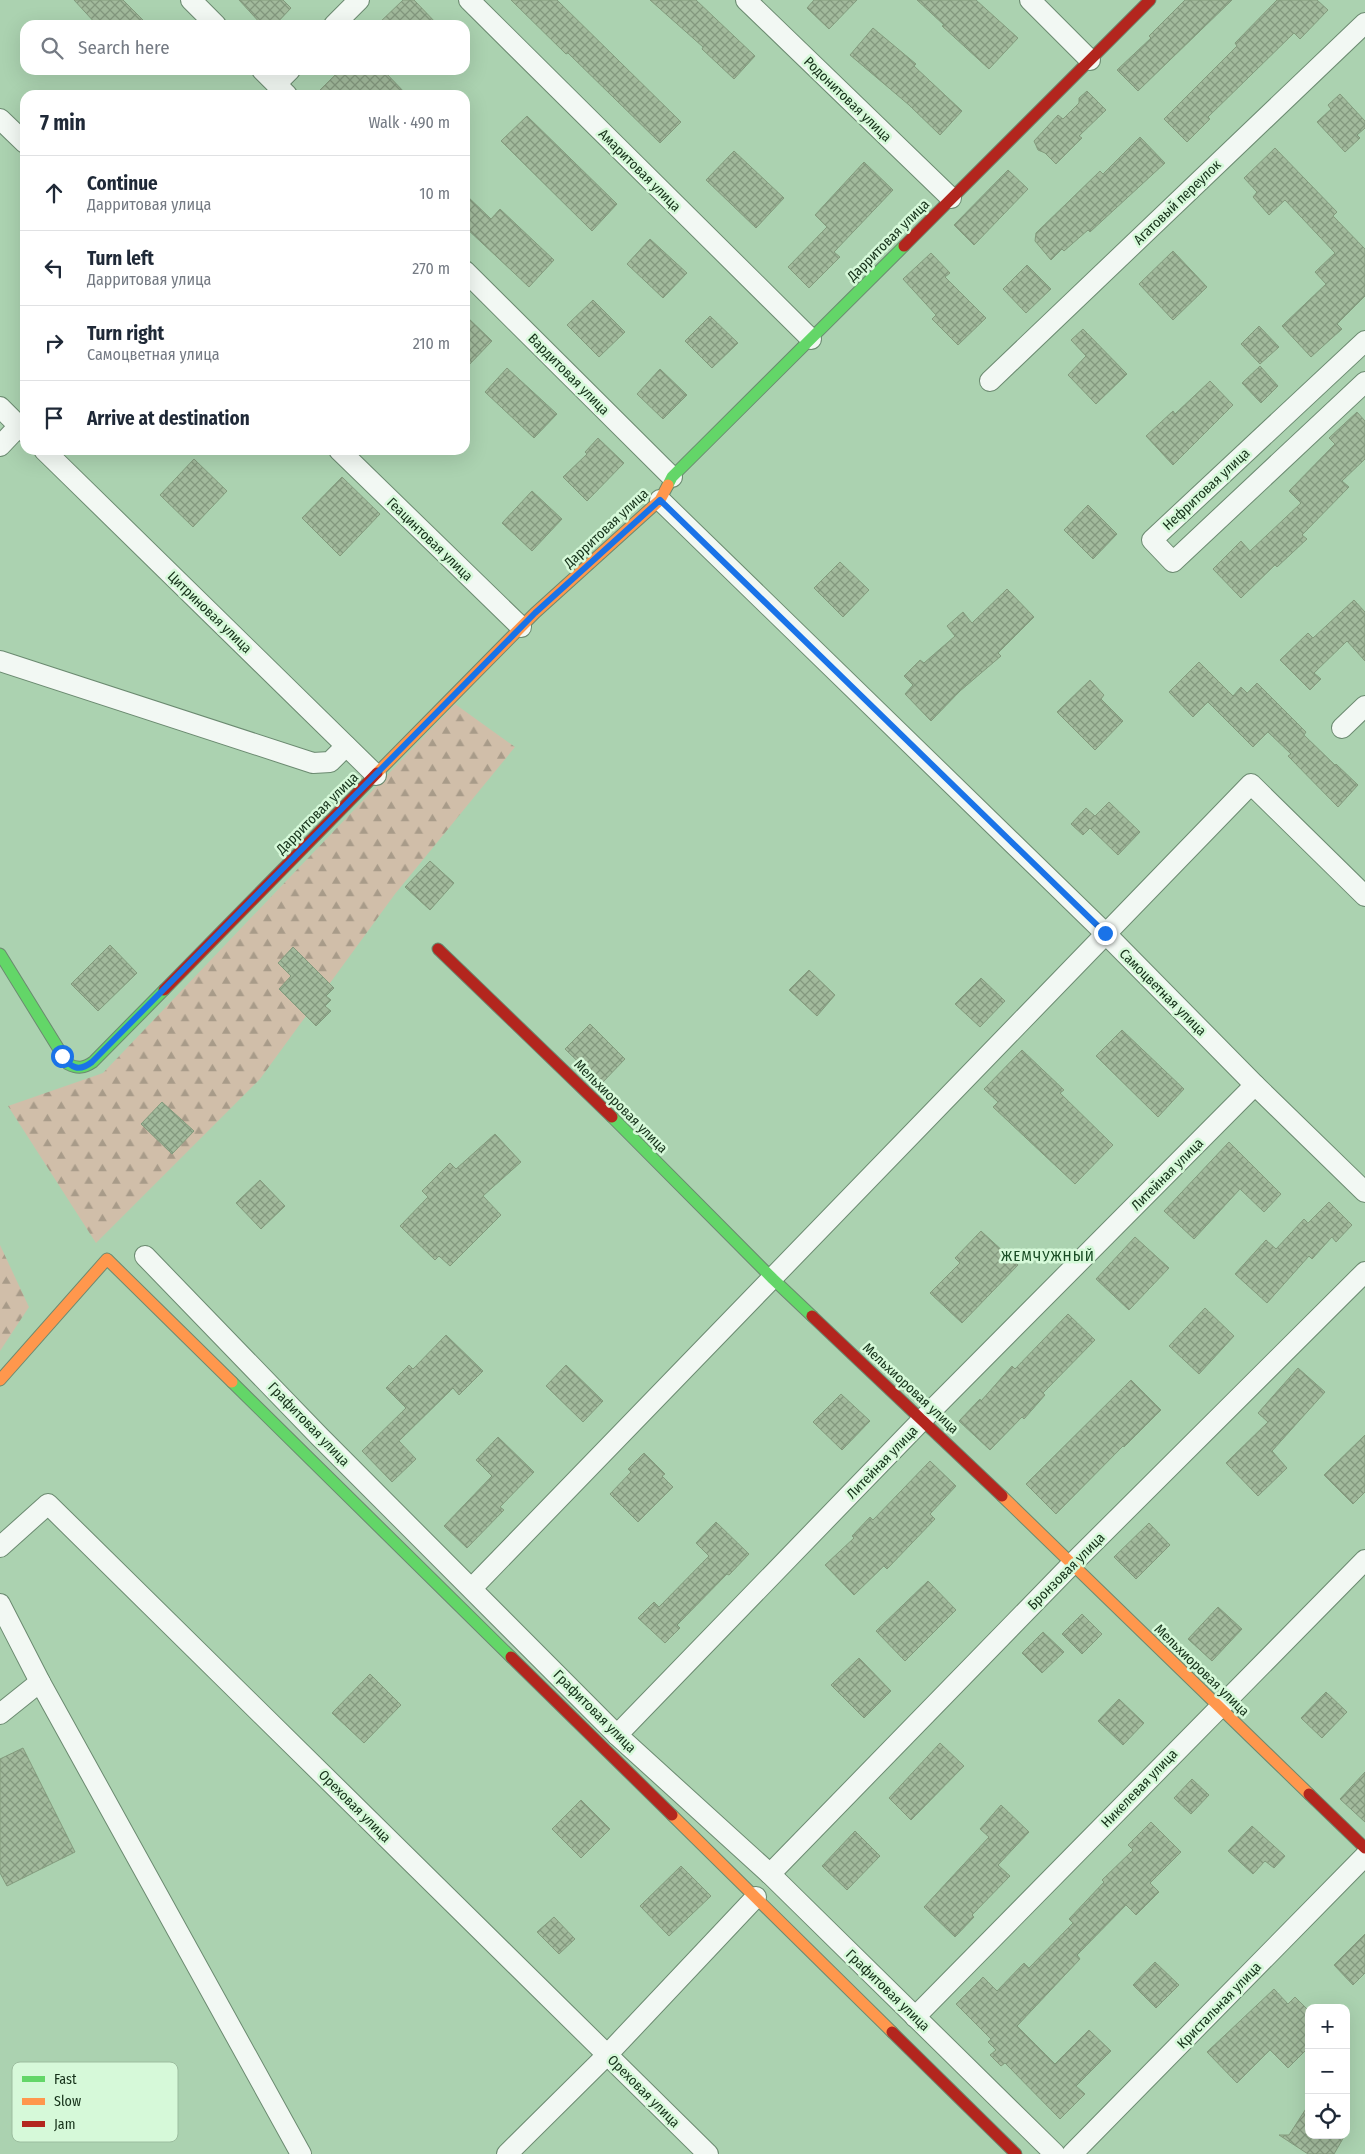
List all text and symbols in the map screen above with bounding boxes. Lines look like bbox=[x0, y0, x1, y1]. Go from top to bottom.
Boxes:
search box bbox=[20, 20, 470, 75]
icon: search bbox=[38, 34, 66, 62]
text: Search here bbox=[78, 36, 170, 59]
street label: Родонитовая улица bbox=[800, 53, 895, 146]
text: 7 min bbox=[40, 110, 86, 136]
text: Walk · 490 m bbox=[369, 113, 450, 132]
street label: Амаритовая улица bbox=[595, 126, 684, 215]
street label: Агатовый переулок bbox=[1130, 156, 1225, 248]
text: Continue bbox=[87, 172, 158, 195]
icon: ahead bbox=[40, 179, 68, 207]
text: 10 m bbox=[419, 184, 450, 203]
text: Дарритовая улица bbox=[87, 195, 211, 214]
street label: Дарритовая улица bbox=[843, 196, 933, 286]
text: Turn left bbox=[87, 247, 154, 270]
icon: left bbox=[40, 254, 68, 282]
text: 270 m bbox=[412, 259, 450, 278]
text: Дарритовая улица bbox=[87, 270, 211, 289]
text: Turn right bbox=[87, 322, 164, 345]
icon: right bbox=[40, 329, 68, 357]
street label: Вардитовая улица bbox=[524, 330, 613, 419]
text: 210 m bbox=[413, 334, 450, 353]
text: Самоцветная улица bbox=[87, 345, 220, 364]
icon: arrive bbox=[40, 404, 68, 432]
text: Arrive at destination bbox=[87, 407, 250, 430]
street label: Нефритовая улица bbox=[1159, 445, 1253, 534]
street label: Дарритовая улица bbox=[560, 485, 652, 572]
street label: Геацинтовая улица bbox=[383, 494, 476, 585]
street label: Цитриновая улица bbox=[164, 568, 255, 657]
street label: Дарритовая улица bbox=[272, 769, 362, 859]
route end bbox=[1094, 922, 1117, 945]
street label: Самоцветная улица bbox=[1116, 945, 1210, 1039]
route start bbox=[51, 1045, 74, 1068]
street label: Мельхиоровая улица bbox=[570, 1056, 671, 1157]
street label: Литейная улица bbox=[1128, 1135, 1207, 1214]
district label: ЖЕМЧУЖНЫЙ bbox=[1001, 1247, 1095, 1265]
street label: Мельхиоровая улица bbox=[859, 1339, 962, 1437]
street label: Графитовая улица bbox=[264, 1379, 353, 1470]
street label: Литейная улица bbox=[843, 1422, 922, 1502]
street label: Бронзовая улица bbox=[1024, 1529, 1109, 1614]
street label: Мельхиоровая улица bbox=[1151, 1621, 1253, 1720]
street label: Графитовая улица bbox=[550, 1666, 640, 1756]
street label: Никелевая улица bbox=[1098, 1746, 1181, 1831]
street label: Ореховая улица bbox=[315, 1767, 395, 1846]
street label: Графитовая улица bbox=[842, 1946, 933, 2035]
street label: Кристальная улица bbox=[1174, 1958, 1265, 2052]
map controls bbox=[1305, 2004, 1350, 2139]
button: + bbox=[1305, 2004, 1350, 2049]
button: − bbox=[1305, 2049, 1350, 2094]
street label: Ореховая улица bbox=[604, 2052, 684, 2131]
legend bbox=[12, 2062, 178, 2142]
text: Fast bbox=[54, 2071, 77, 2088]
text: Slow bbox=[54, 2093, 81, 2110]
button: locate bbox=[1305, 2094, 1350, 2139]
text: Jam bbox=[54, 2116, 75, 2133]

